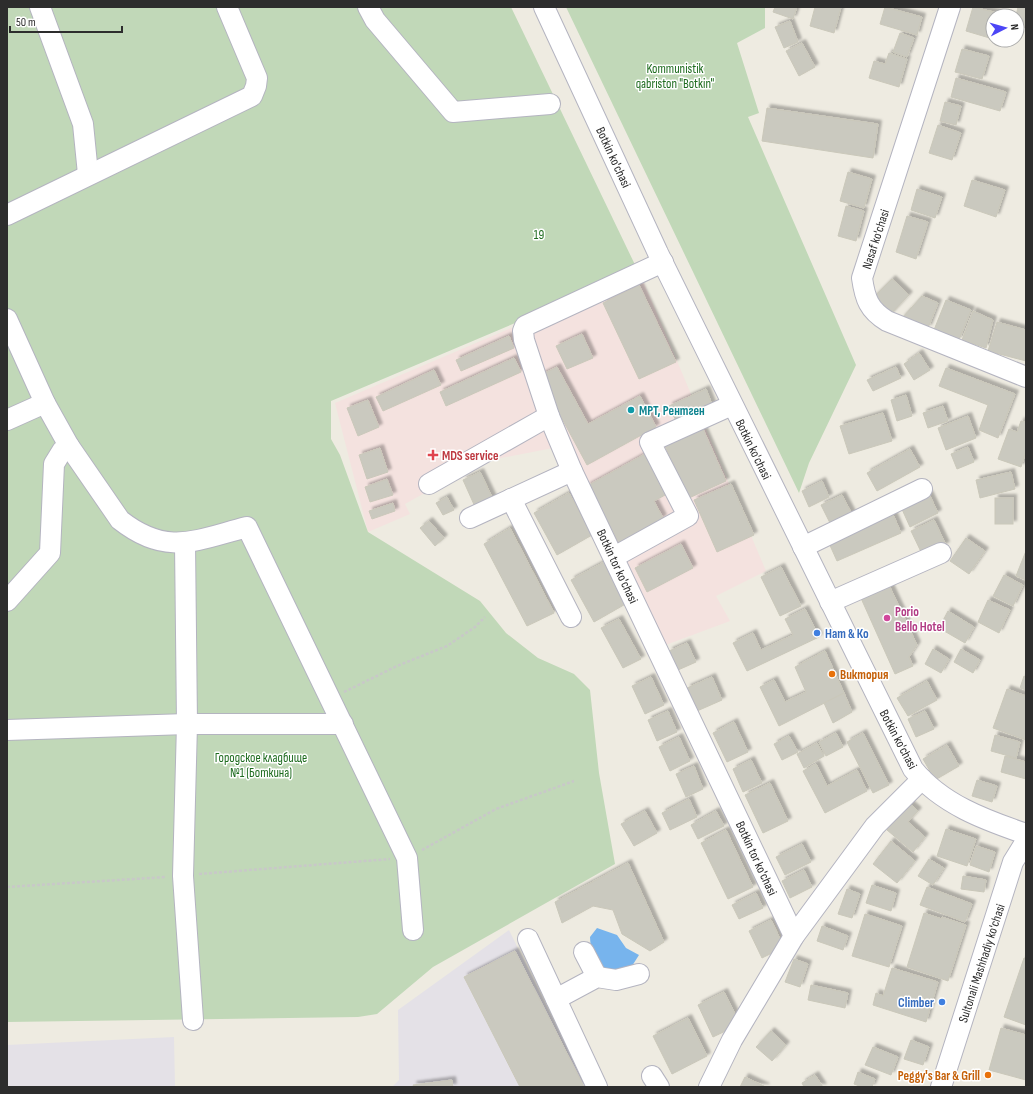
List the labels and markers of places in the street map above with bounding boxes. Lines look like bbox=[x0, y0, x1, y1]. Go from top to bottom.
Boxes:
place label: МРТ, Рентген bbox=[639, 403, 705, 419]
marker: МРТ, Рентген bbox=[626, 405, 636, 415]
place label: MDS service bbox=[442, 448, 499, 464]
marker: MDS service bbox=[427, 449, 439, 461]
place label: Porio Bello Hotel bbox=[895, 604, 945, 635]
marker: Porio Bello Hotel bbox=[882, 613, 892, 623]
place label: Нат & Ко bbox=[825, 626, 869, 642]
marker: Нат & Ко bbox=[812, 628, 822, 638]
place label: Виктория bbox=[840, 667, 888, 683]
marker: Виктория bbox=[827, 669, 837, 679]
place label: Climber bbox=[898, 995, 934, 1011]
marker: Climber bbox=[937, 997, 947, 1007]
place label: Peggy's Bar & Grill bbox=[898, 1068, 980, 1084]
marker: Peggy's Bar & Grill bbox=[983, 1070, 993, 1080]

